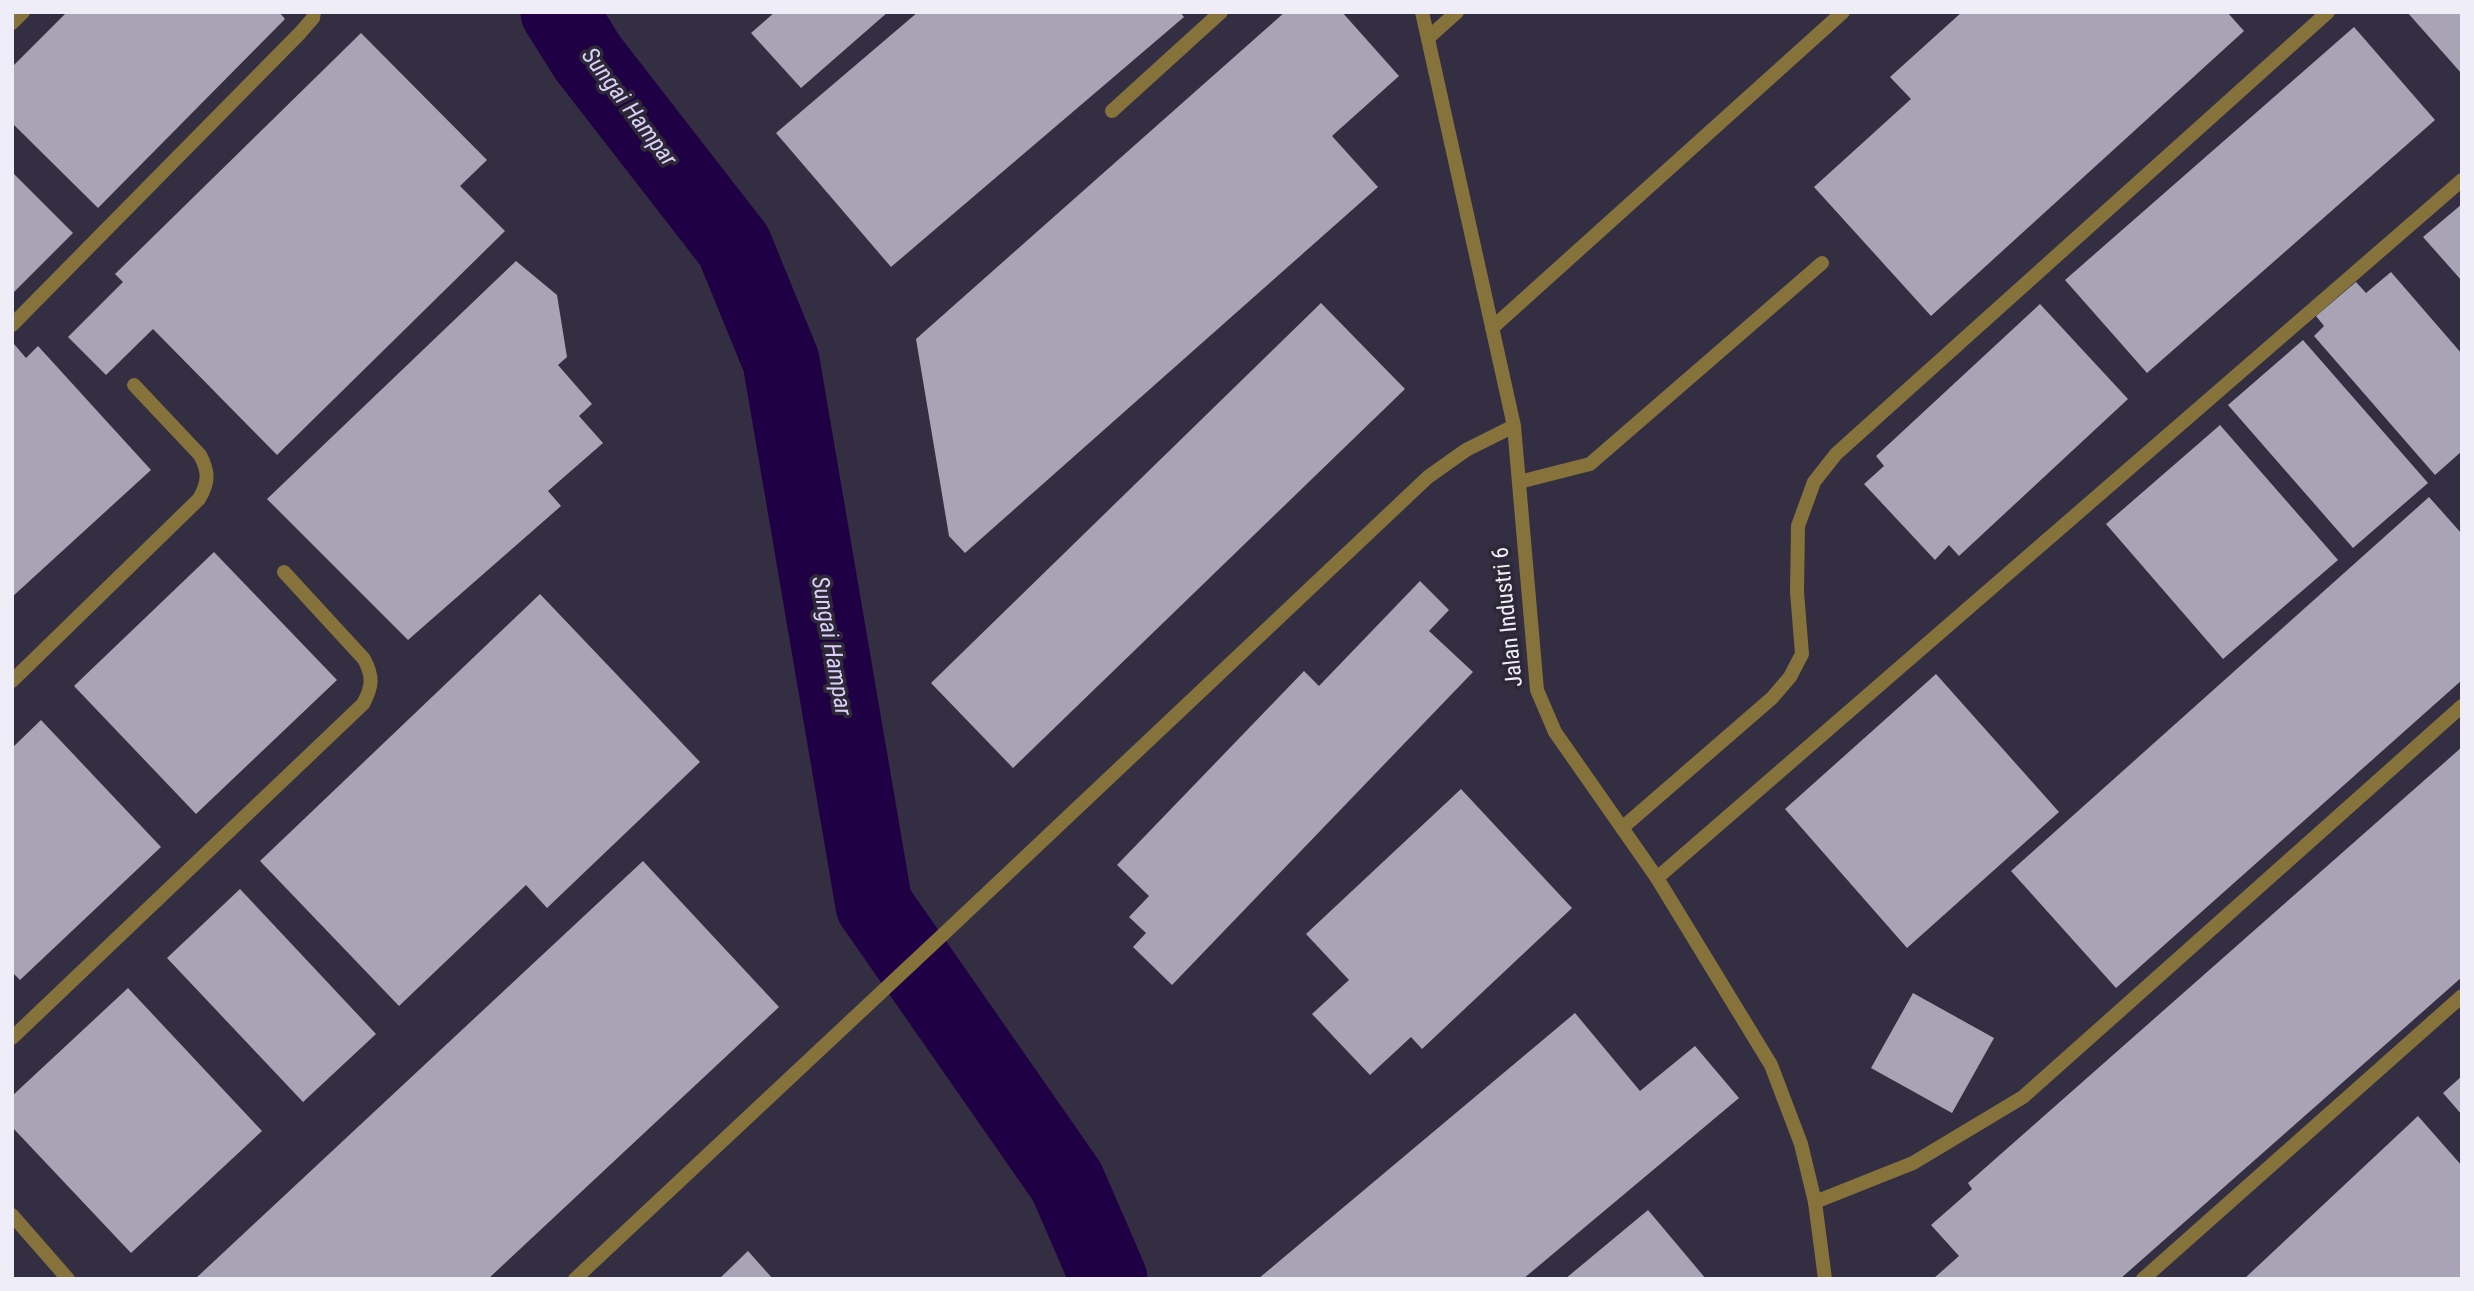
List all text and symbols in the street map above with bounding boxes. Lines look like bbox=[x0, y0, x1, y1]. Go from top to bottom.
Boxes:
water label: Sungai Hampar bbox=[574, 43, 682, 173]
street label: Jalan Industri 6 bbox=[1488, 546, 1530, 688]
water label: Sungai Hampar bbox=[804, 574, 856, 718]

